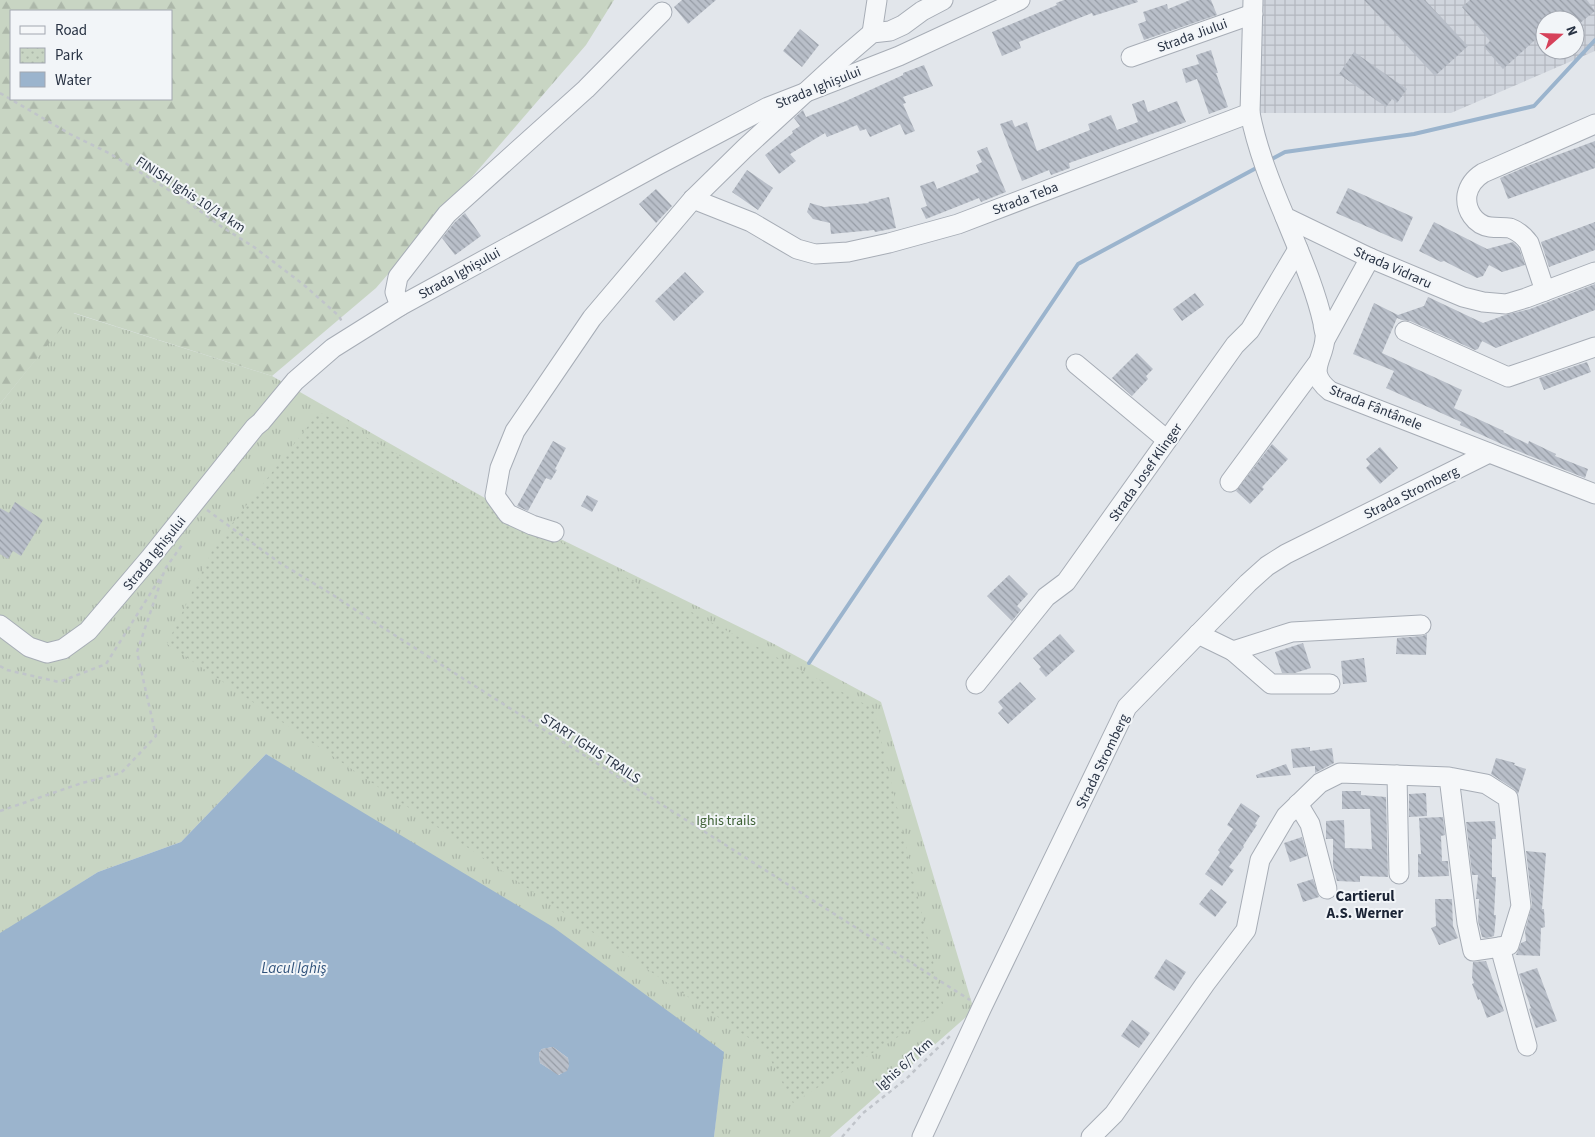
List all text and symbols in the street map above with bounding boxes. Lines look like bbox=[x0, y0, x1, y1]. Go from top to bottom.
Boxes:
legend bbox=[10, 10, 172, 100]
north arrow bbox=[1535, 10, 1585, 60]
street label: Strada Jiului bbox=[1154, 14, 1230, 58]
text: Road bbox=[55, 20, 87, 41]
text: N bbox=[1560, 23, 1582, 39]
text: Park bbox=[55, 45, 84, 66]
street label: Strada Ighișului bbox=[772, 62, 864, 114]
text: Water bbox=[55, 70, 92, 91]
street label: FINISH Ighis 10/14 km bbox=[132, 152, 249, 238]
street label: Strada Teba bbox=[989, 177, 1061, 221]
street label: Strada Vidraru bbox=[1350, 242, 1435, 294]
street label: Strada Ighișului bbox=[415, 243, 504, 305]
street label: Strada Fântânele bbox=[1326, 380, 1425, 436]
street label: Strada Josef Klinger bbox=[1104, 419, 1187, 526]
street label: Strada Stromberg bbox=[1361, 461, 1462, 525]
street label: Strada Ighișului bbox=[118, 512, 191, 595]
street label: START IGHIS TRAILS bbox=[536, 709, 645, 789]
street label: Strada Stromberg bbox=[1071, 711, 1135, 812]
park label: Ighis trails bbox=[696, 811, 756, 831]
district label: Cartierul A.S. Werner bbox=[1325, 886, 1404, 924]
water label: Lacul Ighiș bbox=[262, 958, 326, 979]
street label: Ighis 6/7 km bbox=[872, 1034, 938, 1096]

